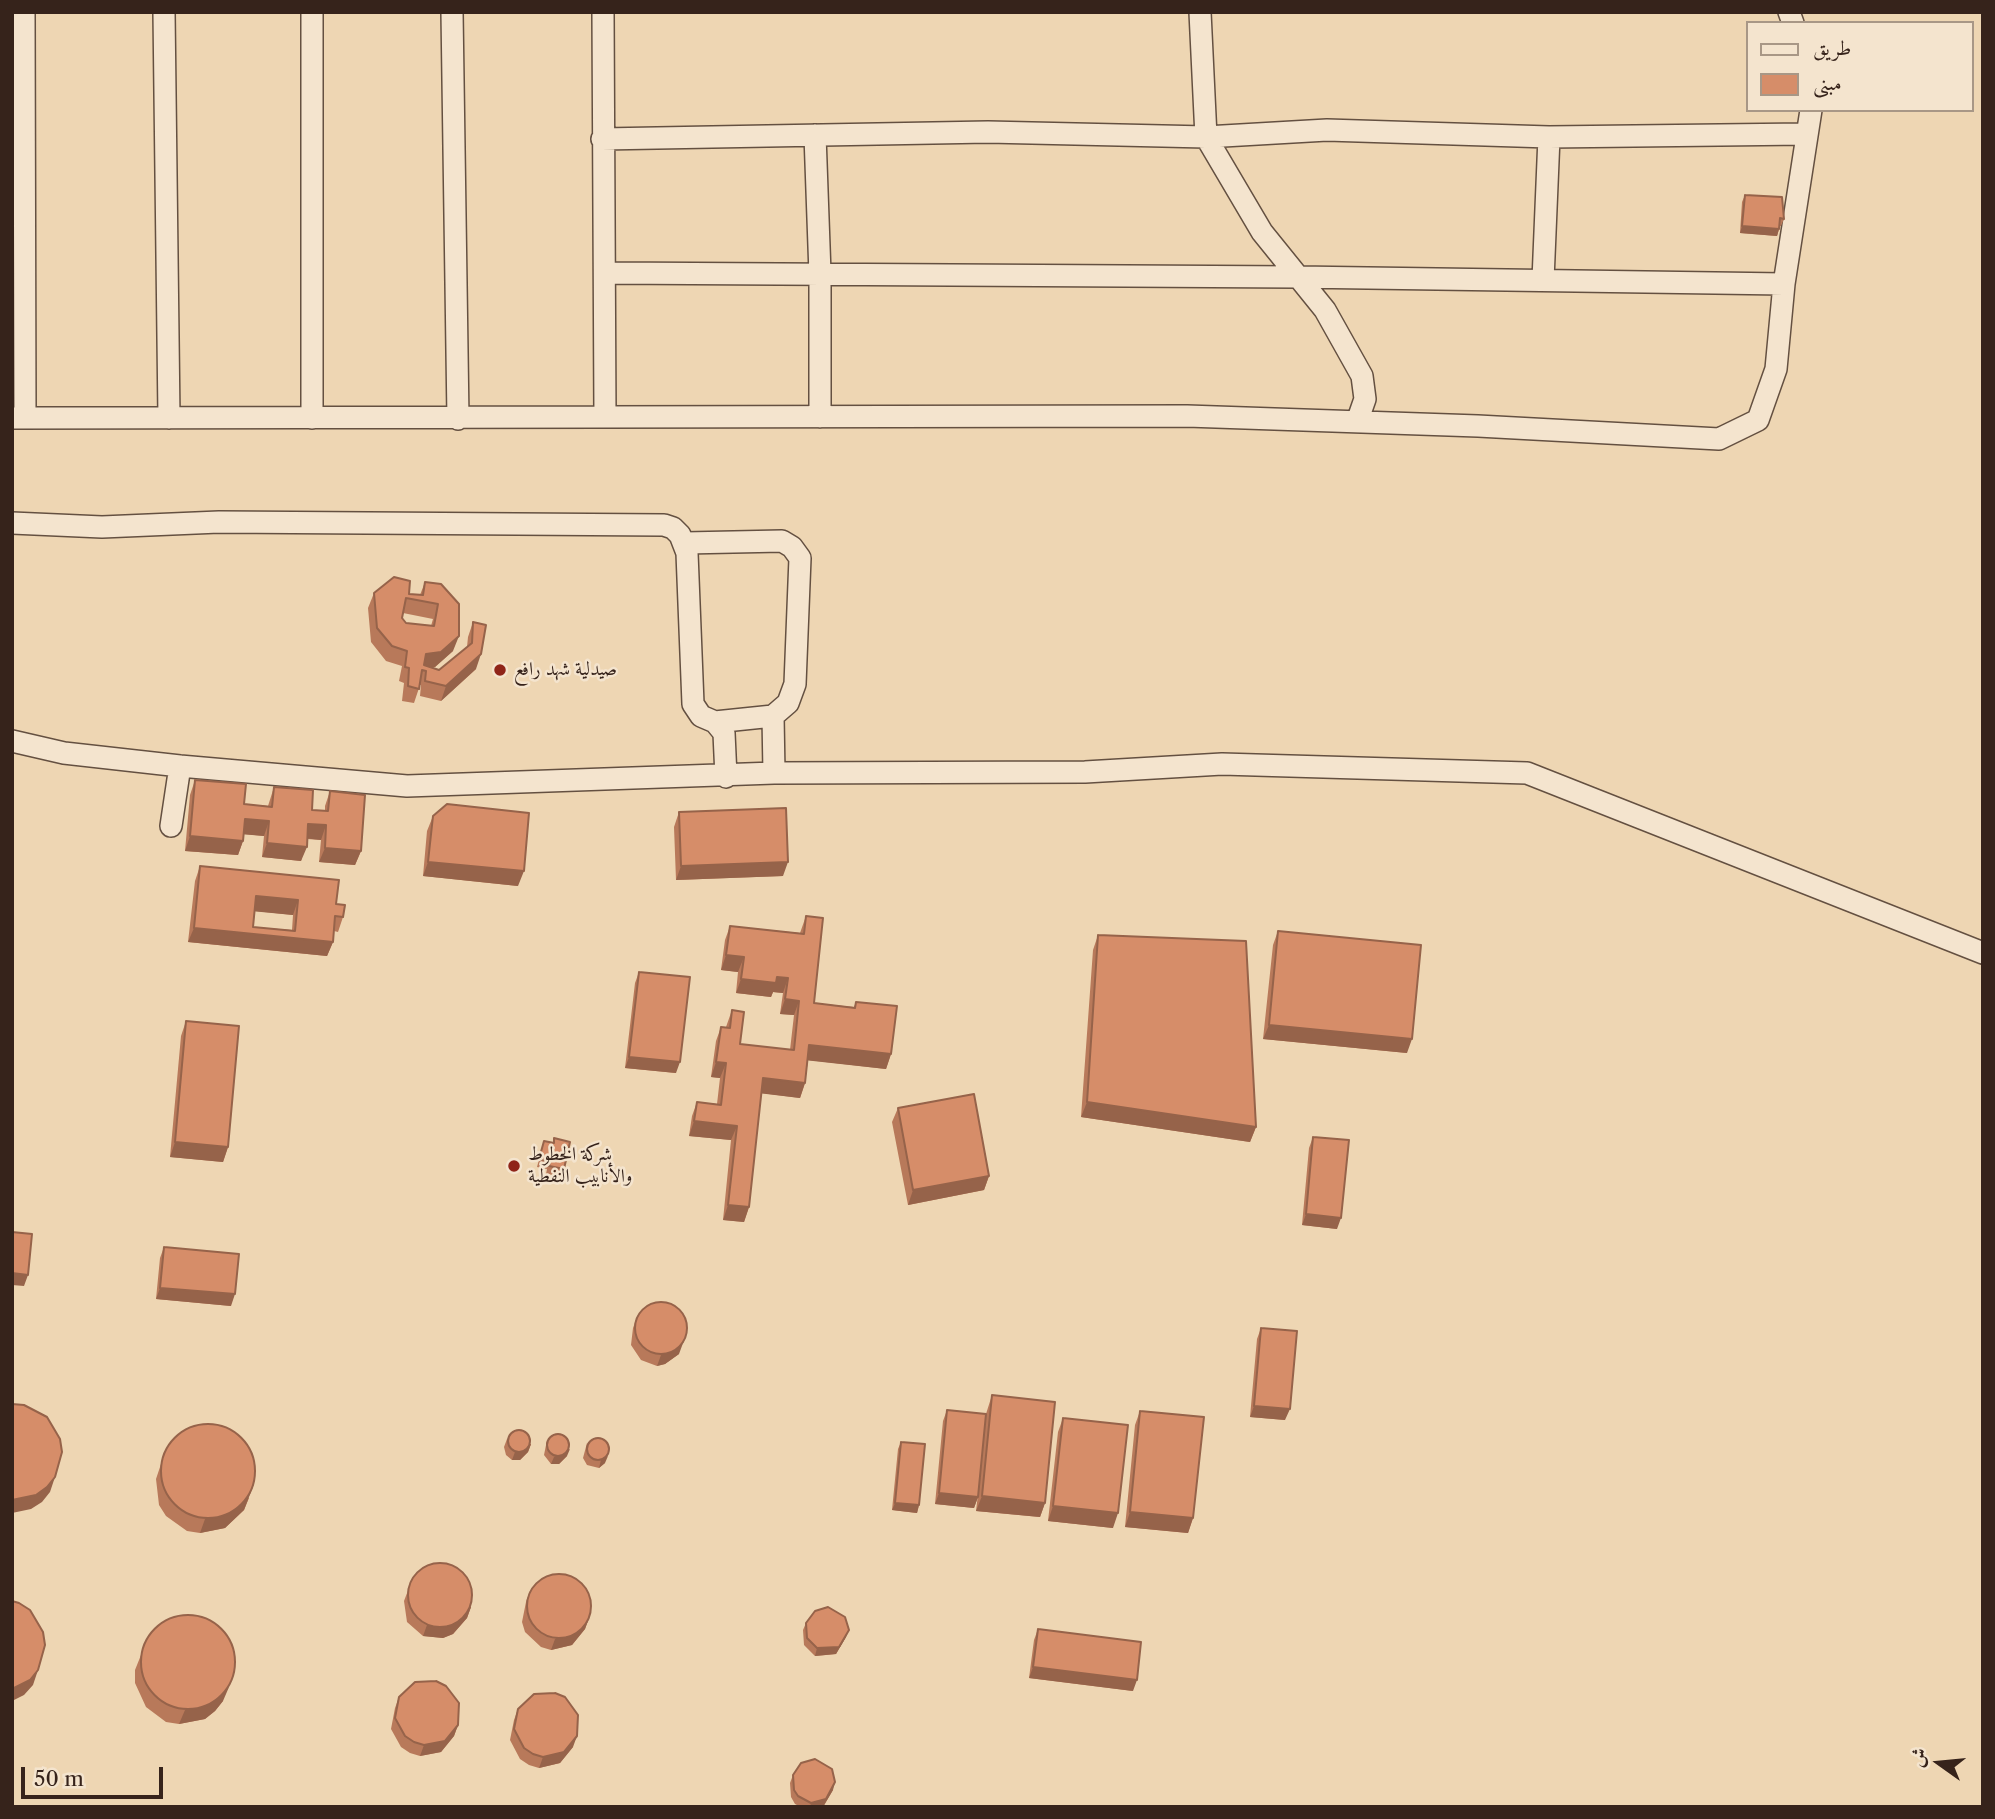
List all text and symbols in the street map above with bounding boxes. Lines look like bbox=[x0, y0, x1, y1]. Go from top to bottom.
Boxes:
legend bbox=[1746, 21, 1974, 112]
text: طريق bbox=[1813, 35, 1851, 60]
text: مبنى bbox=[1813, 70, 1842, 95]
place label: صيدلية شهد رافع bbox=[514, 659, 617, 681]
marker: صيدلية شهد رافع bbox=[492, 662, 508, 678]
place label: شركة الخطوط والأنابيب النفطية bbox=[528, 1144, 632, 1188]
marker: شركة الخطوط والأنابيب النفطية bbox=[506, 1158, 522, 1174]
north arrow bbox=[1904, 1728, 1974, 1798]
text: ش bbox=[1905, 1745, 1932, 1770]
scale bar bbox=[24, 1752, 166, 1796]
text: 50 m bbox=[34, 1766, 84, 1791]

